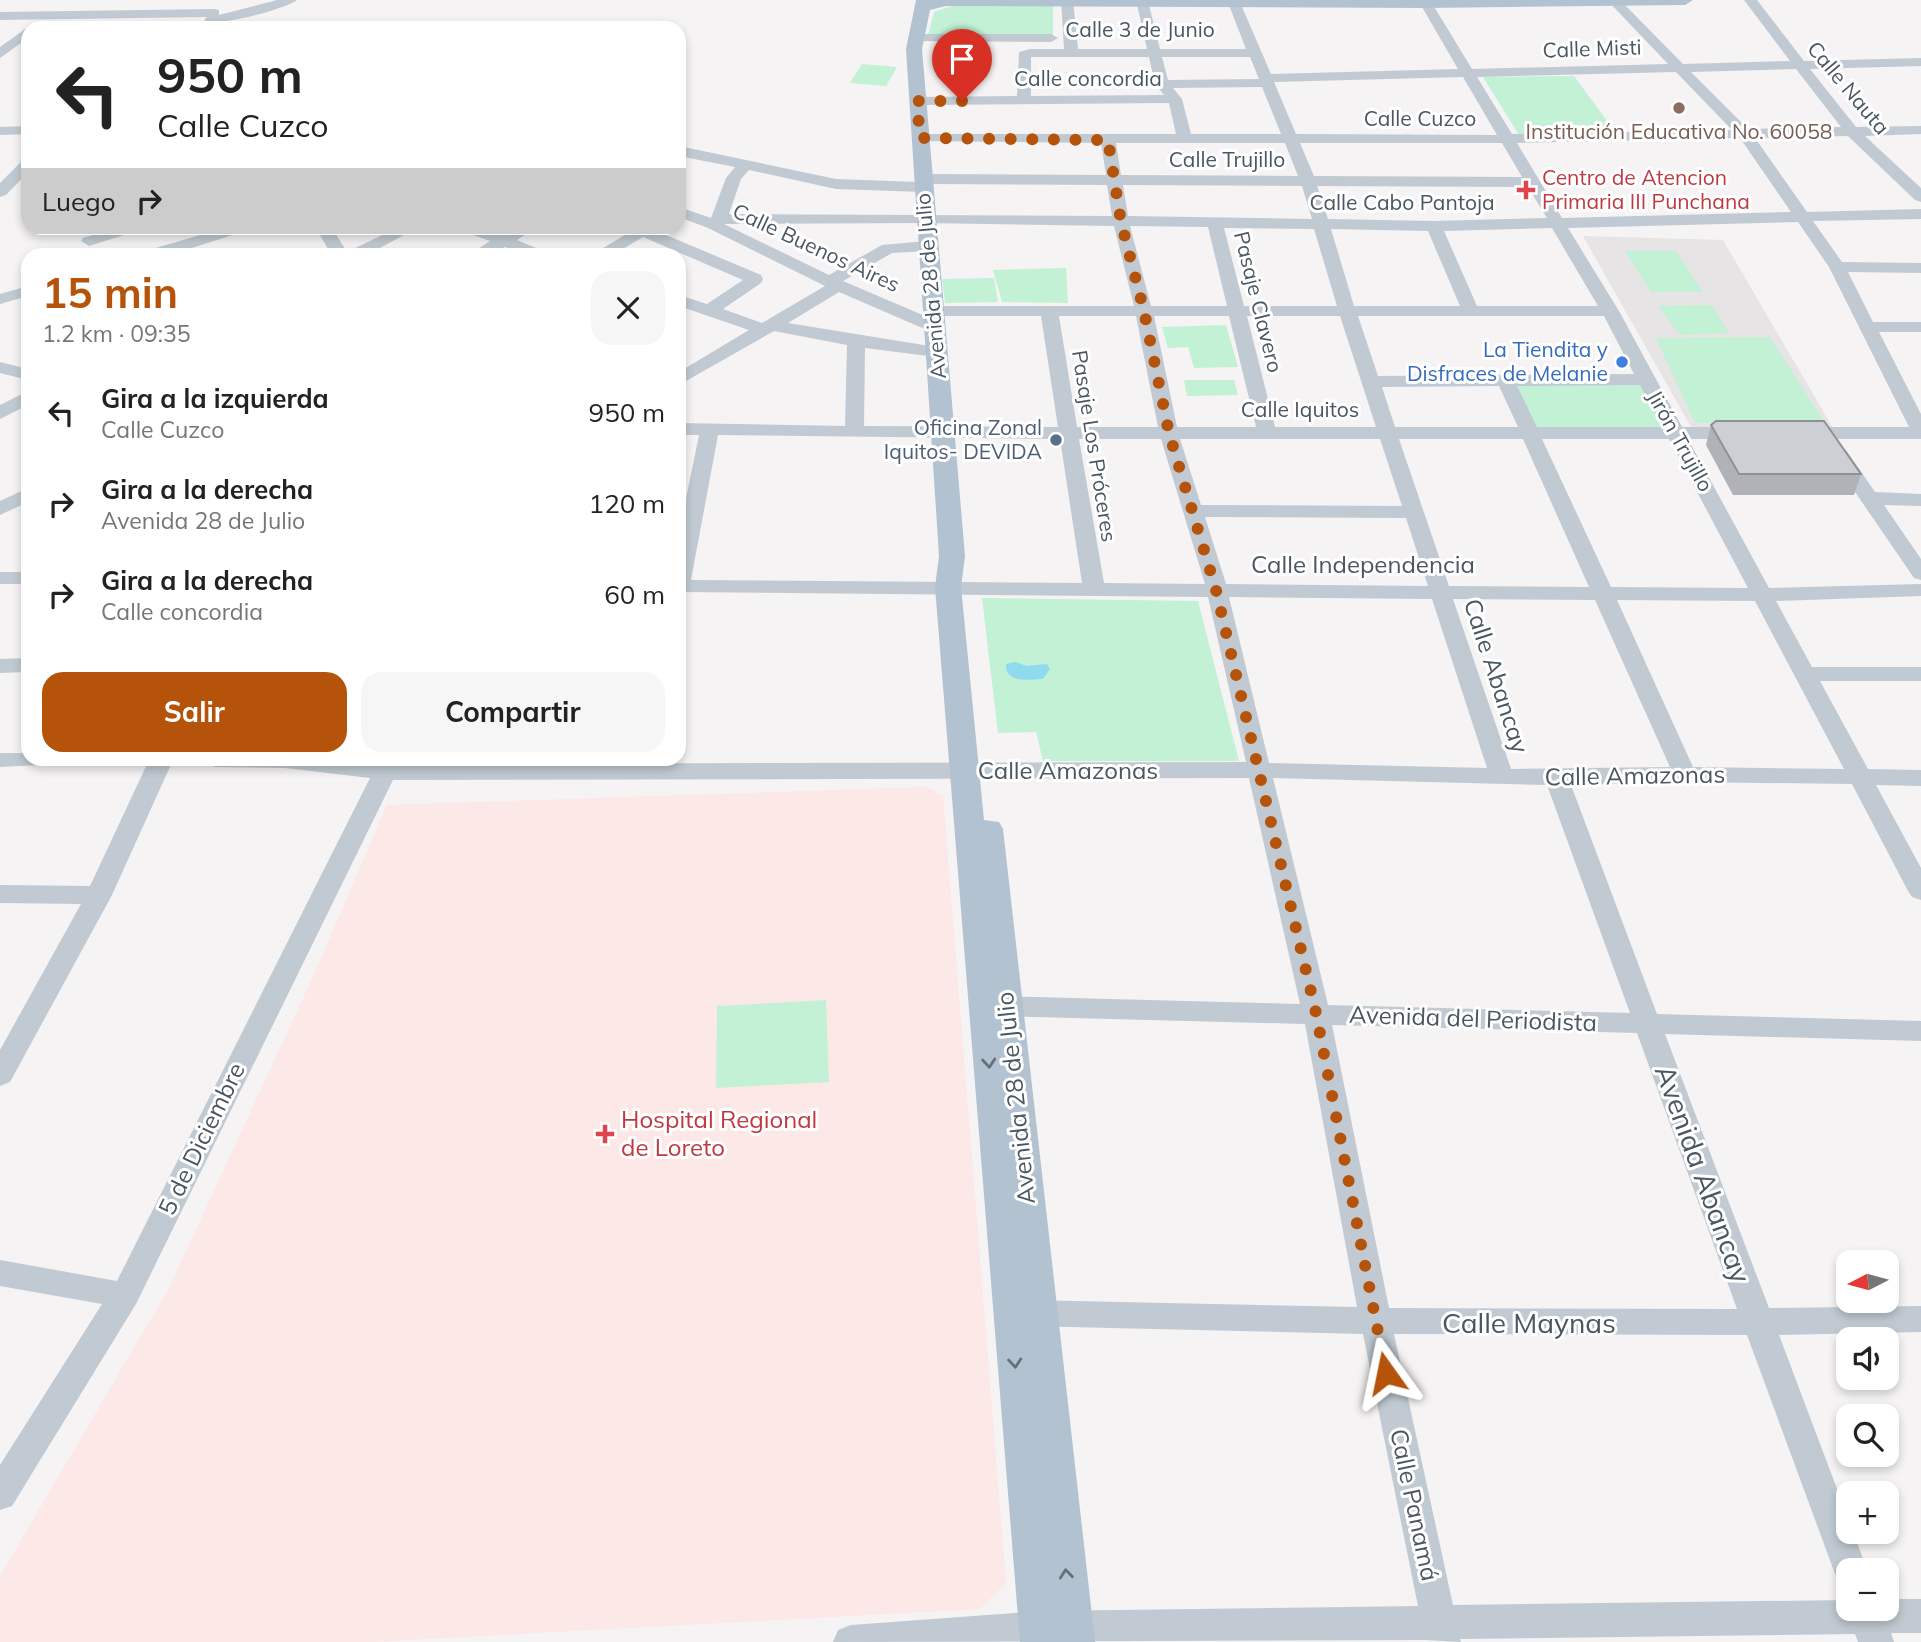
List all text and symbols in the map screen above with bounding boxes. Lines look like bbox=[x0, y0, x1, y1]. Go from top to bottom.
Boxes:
street label: Calle 3 de Junio bbox=[1065, 16, 1215, 42]
pin bbox=[932, 29, 992, 101]
street label: Calle Misti bbox=[1542, 33, 1642, 63]
street label: Calle Nauta bbox=[1802, 35, 1895, 139]
icon: arrive bbox=[943, 40, 981, 78]
text: 950 m bbox=[157, 44, 303, 105]
icon: left bbox=[42, 49, 133, 140]
street label: Calle concordia bbox=[1014, 65, 1162, 91]
marker: Institución Educativa No. 60058 bbox=[1671, 100, 1687, 116]
text: Calle Cuzco bbox=[157, 105, 329, 145]
street label: Calle Cuzco bbox=[1364, 105, 1476, 131]
place label: Institución Educativa No. 60058 bbox=[1526, 118, 1832, 144]
street label: Calle Trujillo bbox=[1169, 146, 1285, 172]
place label: Centro de Atencion Primaria III Punchana bbox=[1542, 164, 1750, 214]
marker: Centro de Atencion Primaria III Punchana bbox=[1516, 180, 1536, 200]
icon: right bbox=[130, 182, 168, 220]
text: Luego bbox=[42, 185, 116, 218]
street label: Calle Cabo Pantoja bbox=[1309, 189, 1495, 215]
street label: Avenida 28 de Julio bbox=[909, 192, 951, 380]
street label: Calle Buenos Aires bbox=[729, 197, 904, 297]
street label: Pasaje Clavero bbox=[1229, 229, 1289, 375]
text: 15 min bbox=[42, 266, 178, 319]
button: close bbox=[591, 271, 665, 345]
text: 1.2 km · 09:35 bbox=[42, 319, 191, 348]
place label: La Tiendita y Disfraces de Melanie bbox=[1407, 336, 1608, 386]
street label: Pasaje Los Próceres bbox=[1067, 348, 1123, 544]
marker: La Tiendita y Disfraces de Melanie bbox=[1614, 354, 1630, 370]
text: Gira a la izquierda bbox=[101, 382, 329, 415]
street label: Jirón Trujillo bbox=[1642, 385, 1719, 496]
icon: left bbox=[42, 394, 80, 432]
text: 950 m bbox=[589, 396, 665, 429]
street label: Calle Iquitos bbox=[1241, 396, 1359, 422]
place label: Oficina Zonal Iquitos- DEVIDA bbox=[884, 414, 1043, 464]
text: Calle Cuzco bbox=[101, 415, 224, 444]
marker: Oficina Zonal Iquitos- DEVIDA bbox=[1048, 432, 1064, 448]
text: Gira a la derecha bbox=[101, 473, 313, 506]
icon: right bbox=[42, 485, 80, 523]
text: 120 m bbox=[589, 487, 665, 520]
text: Avenida 28 de Julio bbox=[101, 506, 305, 535]
street label: Calle Independencia bbox=[1251, 549, 1475, 579]
text: Gira a la derecha bbox=[101, 564, 313, 597]
icon: right bbox=[42, 576, 80, 614]
text: 60 m bbox=[604, 578, 665, 611]
street label: Calle Abancay bbox=[1458, 595, 1536, 757]
text: Calle concordia bbox=[101, 597, 263, 626]
button: Salir bbox=[42, 672, 347, 752]
button: Compartir bbox=[361, 672, 665, 752]
street label: Calle Amazonas bbox=[978, 755, 1158, 785]
street label: Calle Amazonas bbox=[1544, 758, 1726, 792]
street label: Avenida 28 de Julio bbox=[989, 991, 1041, 1206]
street label: Avenida del Periodista bbox=[1349, 999, 1597, 1037]
street label: 5 de Diciembre bbox=[151, 1057, 251, 1220]
one-way arrow bbox=[981, 1058, 996, 1069]
street label: Avenida Abancay bbox=[1648, 1060, 1759, 1288]
place label: Hospital Regional de Loreto bbox=[621, 1104, 817, 1162]
marker: Hospital Regional de Loreto bbox=[595, 1124, 615, 1144]
north arrow bbox=[1836, 1250, 1899, 1312]
map controls bbox=[1836, 1250, 1899, 1621]
street label: Calle Maynas bbox=[1442, 1305, 1616, 1340]
button: sound bbox=[1836, 1327, 1899, 1390]
position arrow bbox=[1349, 1336, 1423, 1410]
one-way arrow bbox=[1007, 1358, 1022, 1369]
button: search bbox=[1836, 1404, 1899, 1467]
street label: Calle Panamá bbox=[1384, 1426, 1446, 1584]
button: + bbox=[1836, 1481, 1899, 1544]
button: − bbox=[1836, 1558, 1899, 1621]
one-way arrow bbox=[1059, 1568, 1074, 1579]

